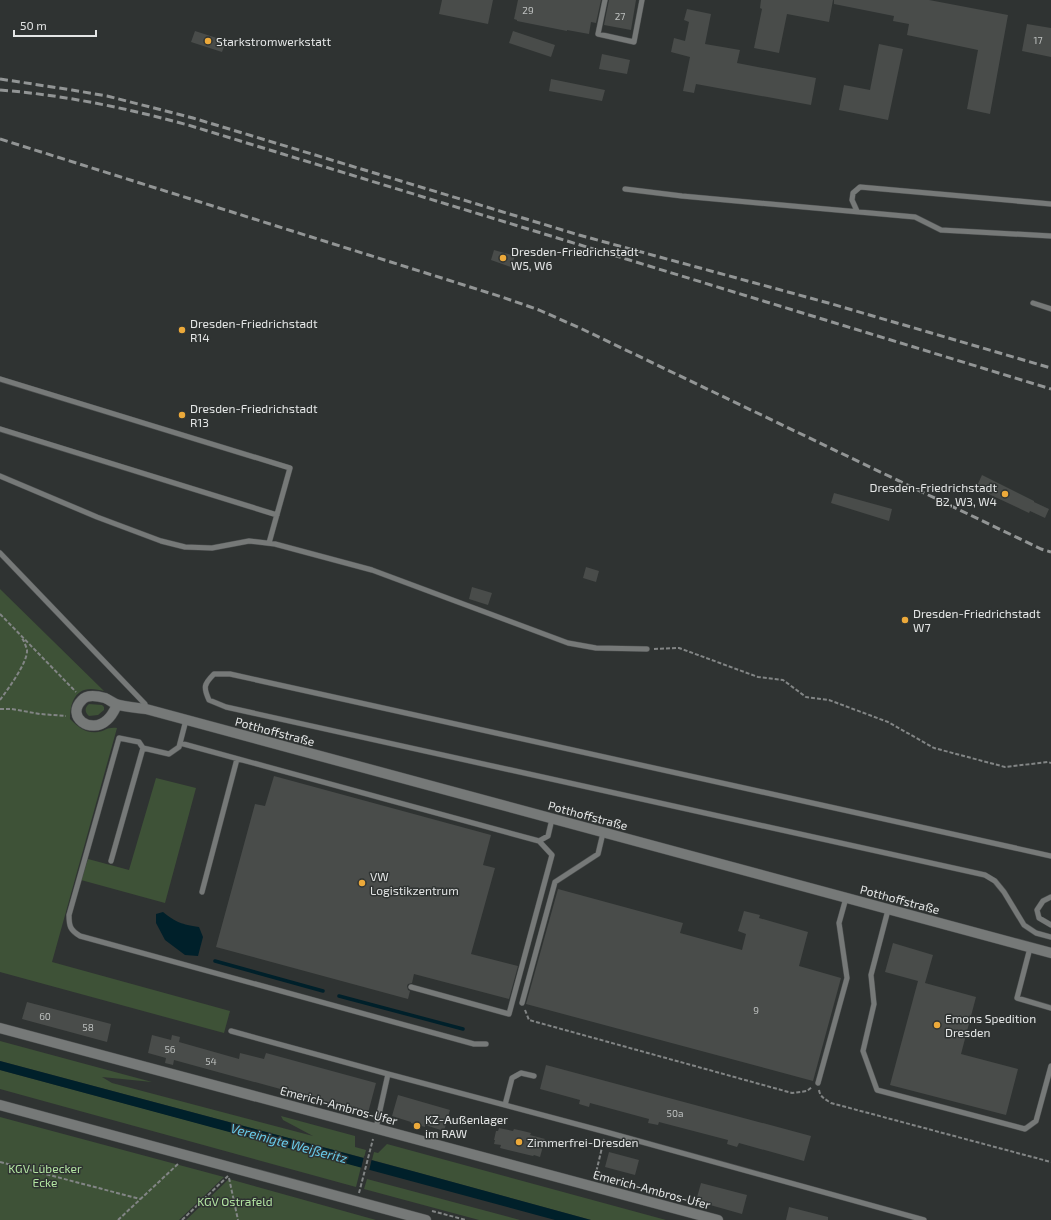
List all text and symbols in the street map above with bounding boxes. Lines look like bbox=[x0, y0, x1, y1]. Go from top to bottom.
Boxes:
house number: 29 bbox=[522, 4, 534, 16]
house number: 27 bbox=[615, 10, 625, 22]
scale bar bbox=[14, 12, 96, 38]
text: 50 m bbox=[20, 18, 47, 32]
place label: Starkstromwerkstatt bbox=[216, 34, 331, 48]
house number: 17 bbox=[1033, 34, 1043, 46]
marker: Starkstromwerkstatt bbox=[203, 36, 213, 46]
place label: Dresden-Friedrichstadt W5, W6 bbox=[511, 244, 639, 272]
marker: Dresden-Friedrichstadt W5, W6 bbox=[498, 253, 508, 263]
place label: Dresden-Friedrichstadt R14 bbox=[190, 316, 318, 344]
marker: Dresden-Friedrichstadt R14 bbox=[177, 325, 187, 335]
place label: Dresden-Friedrichstadt R13 bbox=[190, 401, 318, 429]
marker: Dresden-Friedrichstadt R13 bbox=[177, 410, 187, 420]
place label: Dresden-Friedrichstadt B2, W3, W4 bbox=[869, 480, 997, 508]
marker: Dresden-Friedrichstadt B2, W3, W4 bbox=[1000, 489, 1010, 499]
place label: Dresden-Friedrichstadt W7 bbox=[913, 606, 1041, 634]
marker: Dresden-Friedrichstadt W7 bbox=[900, 615, 910, 625]
street label: Potthoffstraße bbox=[234, 714, 316, 748]
street label: Potthoffstraße bbox=[547, 798, 629, 832]
place label: VW Logistikzentrum bbox=[370, 869, 459, 897]
marker: VW Logistikzentrum bbox=[357, 878, 367, 888]
street label: Potthoffstraße bbox=[859, 882, 941, 916]
house number: 9 bbox=[753, 1004, 759, 1016]
house number: 60 bbox=[39, 1010, 51, 1022]
place label: Emons Spedition Dresden bbox=[945, 1011, 1036, 1039]
marker: Emons Spedition Dresden bbox=[932, 1020, 942, 1030]
house number: 58 bbox=[82, 1021, 94, 1033]
house number: 56 bbox=[164, 1043, 176, 1055]
house number: 54 bbox=[205, 1055, 217, 1067]
street label: Emerich-Ambros-Ufer bbox=[279, 1083, 400, 1127]
house number: 50a bbox=[667, 1107, 683, 1119]
place label: KZ-Außenlager im RAW bbox=[425, 1112, 508, 1140]
water label: Vereinigte Weißeritz bbox=[229, 1120, 350, 1166]
marker: KZ-Außenlager im RAW bbox=[412, 1121, 422, 1131]
place label: Zimmerfrei-Dresden bbox=[527, 1135, 639, 1149]
marker: Zimmerfrei-Dresden bbox=[514, 1137, 524, 1147]
park label: KGV Lübecker Ecke bbox=[8, 1161, 82, 1189]
street label: Emerich-Ambros-Ufer bbox=[592, 1167, 713, 1211]
park label: KGV Ostrafeld bbox=[197, 1194, 273, 1208]

